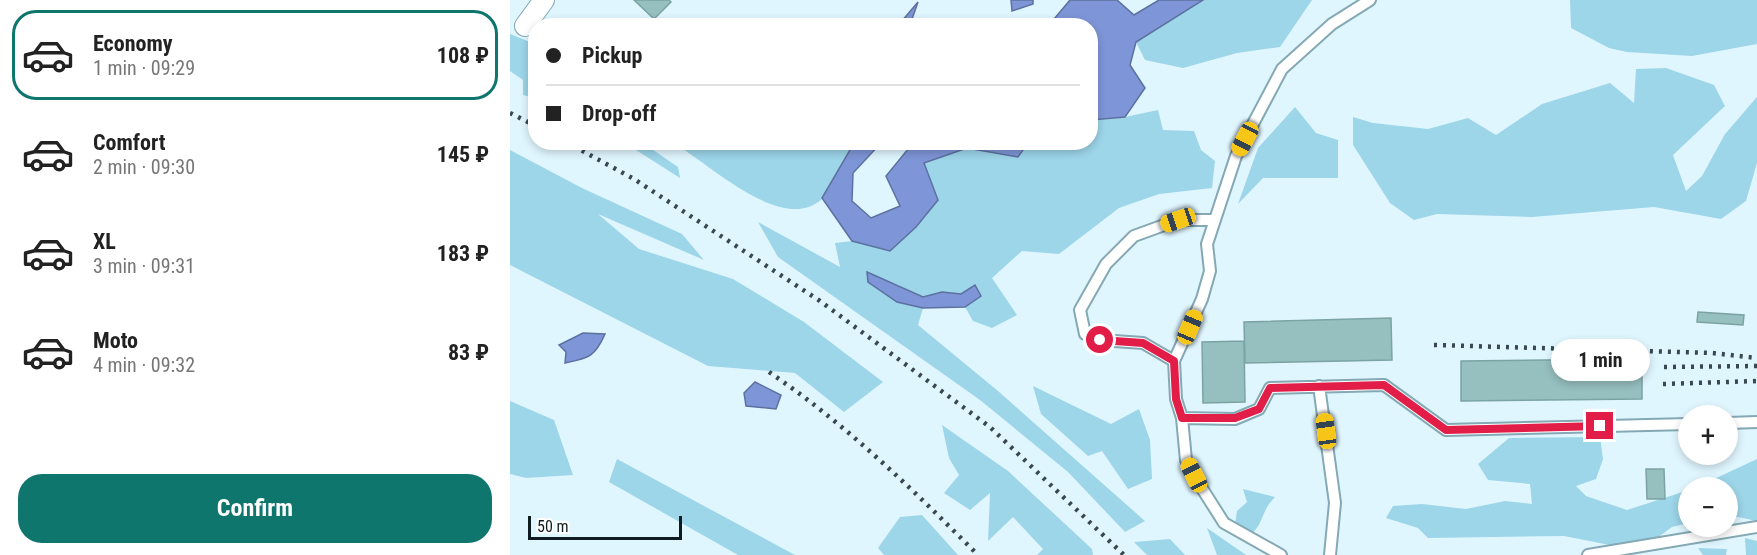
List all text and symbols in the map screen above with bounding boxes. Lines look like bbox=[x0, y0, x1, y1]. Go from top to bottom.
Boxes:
icon: car bbox=[21, 28, 75, 82]
text: Economy bbox=[93, 31, 173, 56]
text: 108 ₽ bbox=[437, 43, 489, 68]
text: Pickup bbox=[582, 43, 642, 68]
text: 1 min · 09:29 bbox=[93, 56, 195, 80]
text: Drop-off bbox=[582, 101, 656, 126]
car bbox=[1229, 119, 1261, 159]
icon: car bbox=[21, 127, 75, 181]
text: Comfort bbox=[93, 130, 166, 155]
text: 145 ₽ bbox=[437, 142, 489, 167]
text: 2 min · 09:30 bbox=[93, 155, 195, 179]
car bbox=[1158, 206, 1198, 234]
icon: car bbox=[21, 226, 75, 280]
text: XL bbox=[93, 229, 116, 254]
text: 183 ₽ bbox=[437, 241, 489, 266]
text: 3 min · 09:31 bbox=[93, 254, 195, 278]
car bbox=[1175, 307, 1205, 347]
icon: car bbox=[21, 325, 75, 379]
route start bbox=[1086, 326, 1113, 353]
text: Moto bbox=[93, 328, 138, 353]
callout: 1 min bbox=[1550, 339, 1650, 381]
text: 83 ₽ bbox=[448, 340, 489, 365]
text: 1 min bbox=[1578, 348, 1623, 372]
text: 4 min · 09:32 bbox=[93, 353, 195, 377]
map controls bbox=[1678, 405, 1738, 537]
button: + bbox=[1678, 405, 1738, 465]
car bbox=[1315, 412, 1337, 450]
route end bbox=[1586, 412, 1613, 439]
car bbox=[1178, 455, 1210, 495]
button: Confirm bbox=[18, 474, 492, 543]
button: − bbox=[1678, 477, 1738, 537]
scale bar bbox=[528, 513, 682, 540]
text: 50 m bbox=[537, 517, 569, 536]

